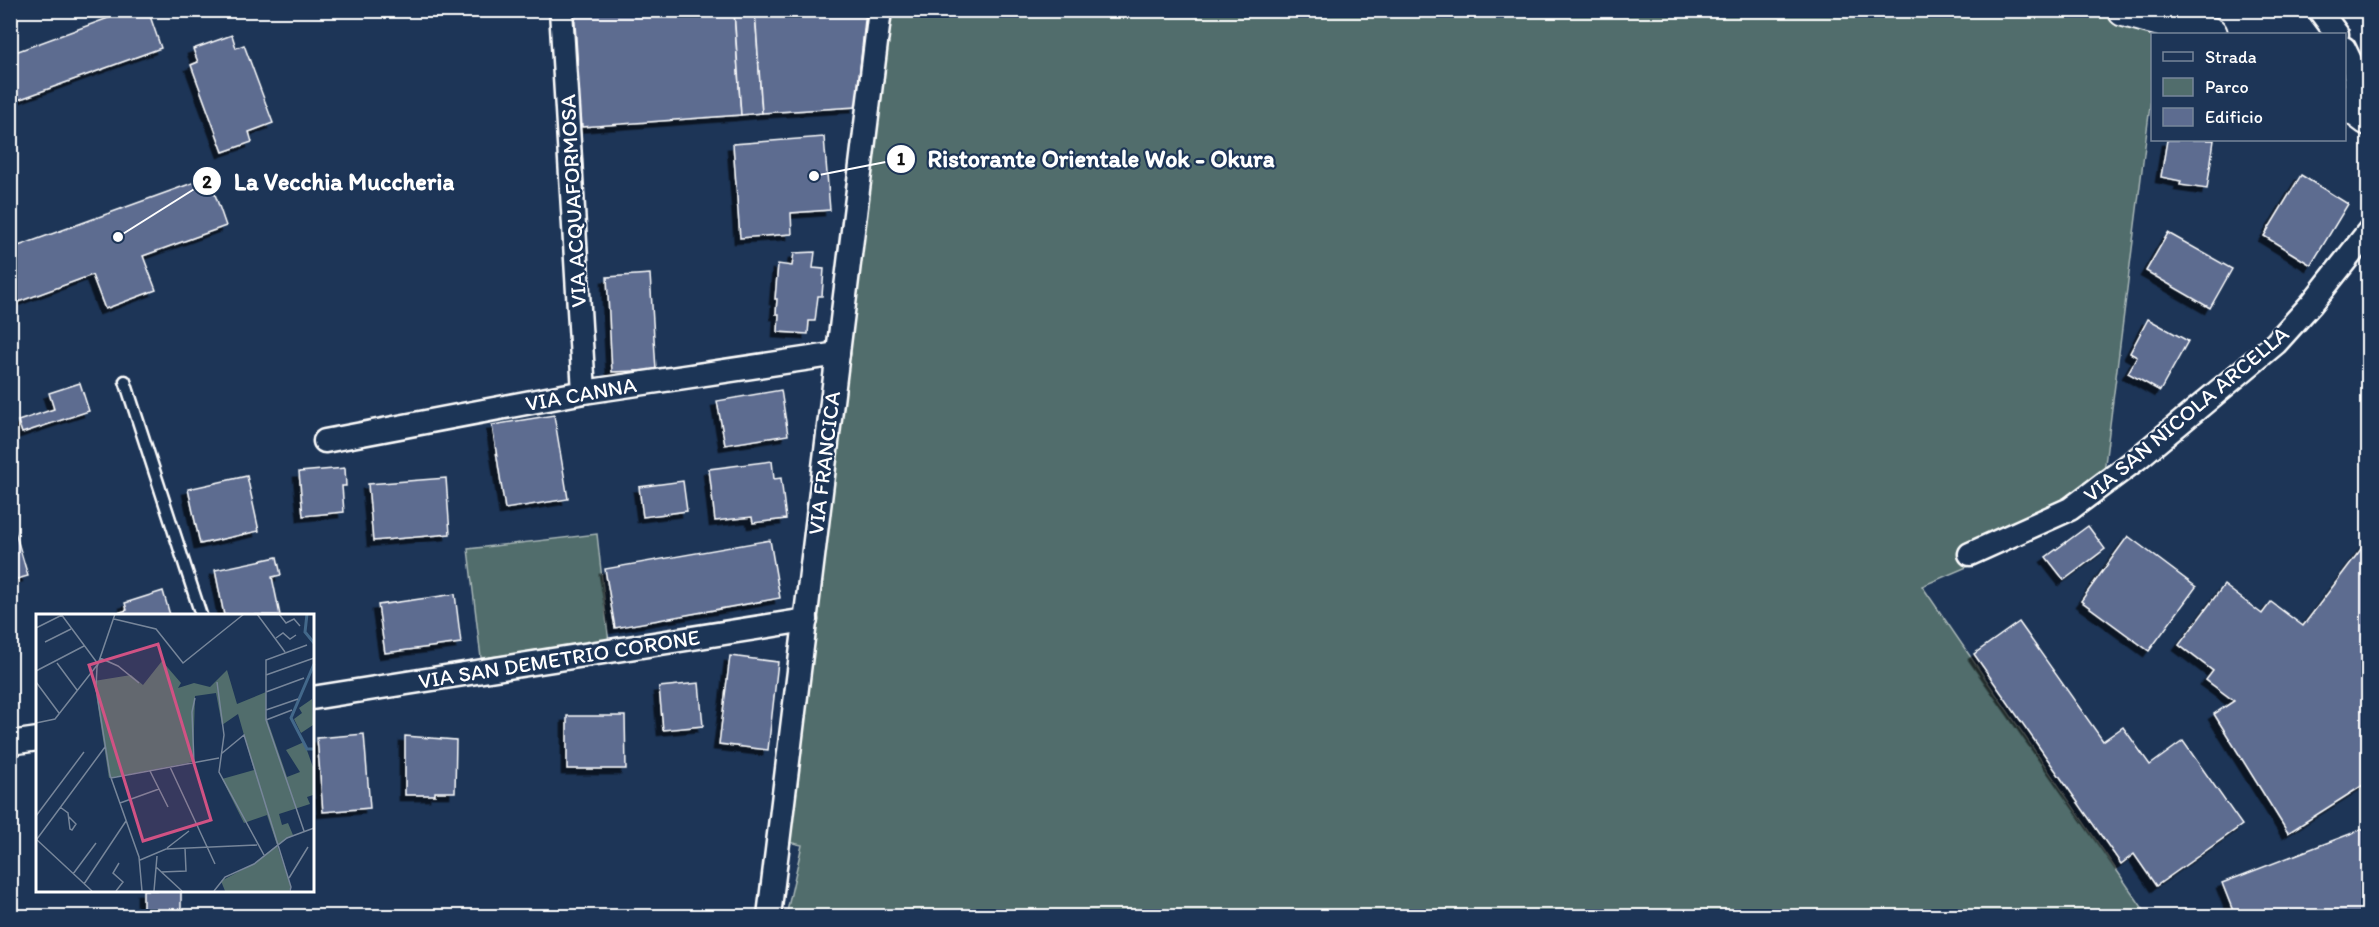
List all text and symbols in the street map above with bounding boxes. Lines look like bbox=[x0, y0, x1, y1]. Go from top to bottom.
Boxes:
legend bbox=[2151, 33, 2346, 141]
text: Strada bbox=[2205, 46, 2257, 68]
text: Parco bbox=[2205, 76, 2249, 98]
street label: VIA ACQUAFORMOSA bbox=[554, 94, 592, 308]
text: Edificio bbox=[2205, 106, 2263, 128]
callout: Ristorante Orientale Wok - Okura bbox=[886, 138, 1285, 180]
text: Ristorante Orientale Wok - Okura bbox=[928, 144, 1275, 173]
text: 1 bbox=[897, 148, 906, 170]
callout: La Vecchia Muccheria bbox=[192, 160, 466, 202]
text: La Vecchia Muccheria bbox=[234, 167, 454, 196]
text: 2 bbox=[202, 171, 212, 193]
street label: VIA SAN NICOLA ARCELLA bbox=[2078, 320, 2294, 508]
street label: VIA CANNA bbox=[523, 371, 639, 417]
street label: VIA FRANCICA bbox=[802, 390, 846, 536]
inset map bbox=[36, 614, 314, 891]
street label: VIA SAN DEMETRIO CORONE bbox=[416, 623, 702, 695]

